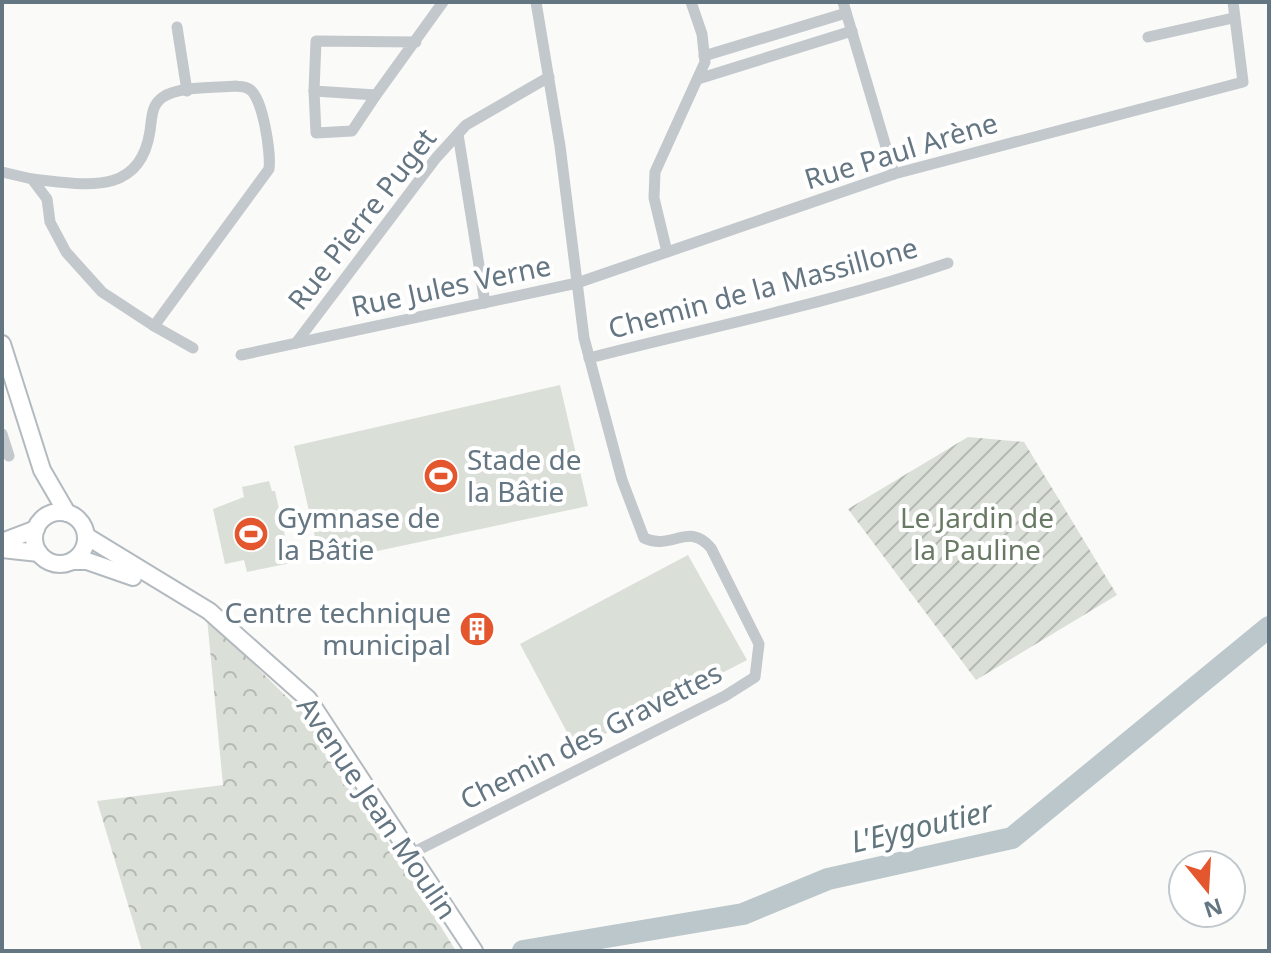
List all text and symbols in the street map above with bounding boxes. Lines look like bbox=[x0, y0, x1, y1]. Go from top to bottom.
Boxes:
street label: Rue Paul Arène bbox=[799, 103, 1002, 197]
street label: Rue Pierre Puget bbox=[278, 120, 444, 317]
street label: Chemin de la Massillone bbox=[604, 227, 922, 347]
street label: Rue Jules Verne bbox=[347, 245, 554, 325]
place label: Stade de la Bâtie bbox=[467, 440, 582, 510]
sports icon: Stade de la Bâtie bbox=[422, 457, 460, 495]
place label: Gymnase de la Bâtie bbox=[277, 498, 440, 568]
park label: Le Jardin de la Pauline bbox=[900, 498, 1054, 568]
sports icon: Gymnase de la Bâtie bbox=[232, 515, 270, 553]
place label: Centre technique municipal bbox=[225, 593, 451, 663]
building icon: Centre technique municipal bbox=[458, 610, 496, 648]
street label: Chemin des Gravettes bbox=[453, 653, 728, 818]
street label: Avenue Jean Moulin bbox=[289, 689, 466, 926]
water label: L'Eygoutier bbox=[847, 789, 998, 862]
north arrow bbox=[1167, 849, 1247, 929]
text: N bbox=[1200, 892, 1227, 926]

